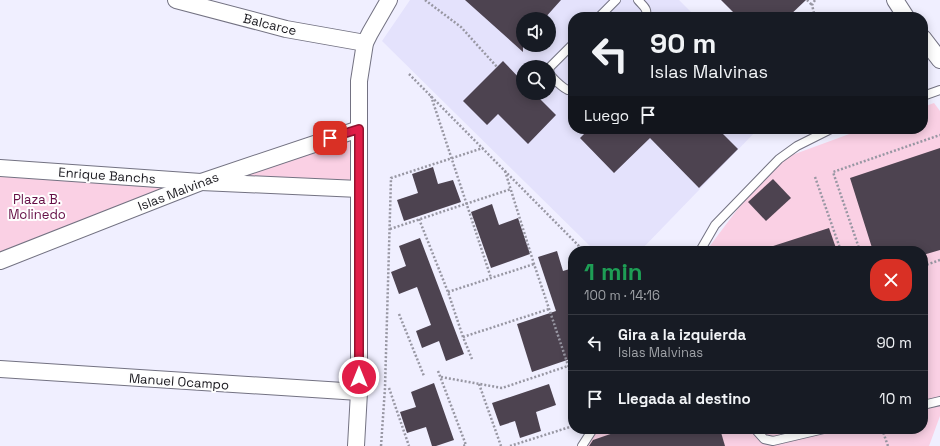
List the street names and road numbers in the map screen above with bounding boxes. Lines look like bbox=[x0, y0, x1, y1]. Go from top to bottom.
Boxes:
street label: Balcarce bbox=[241, 10, 298, 39]
street label: Enrique Banchs bbox=[58, 164, 156, 187]
street label: Islas Malvinas bbox=[135, 168, 221, 215]
street label: Manuel Ocampo bbox=[128, 370, 230, 393]

